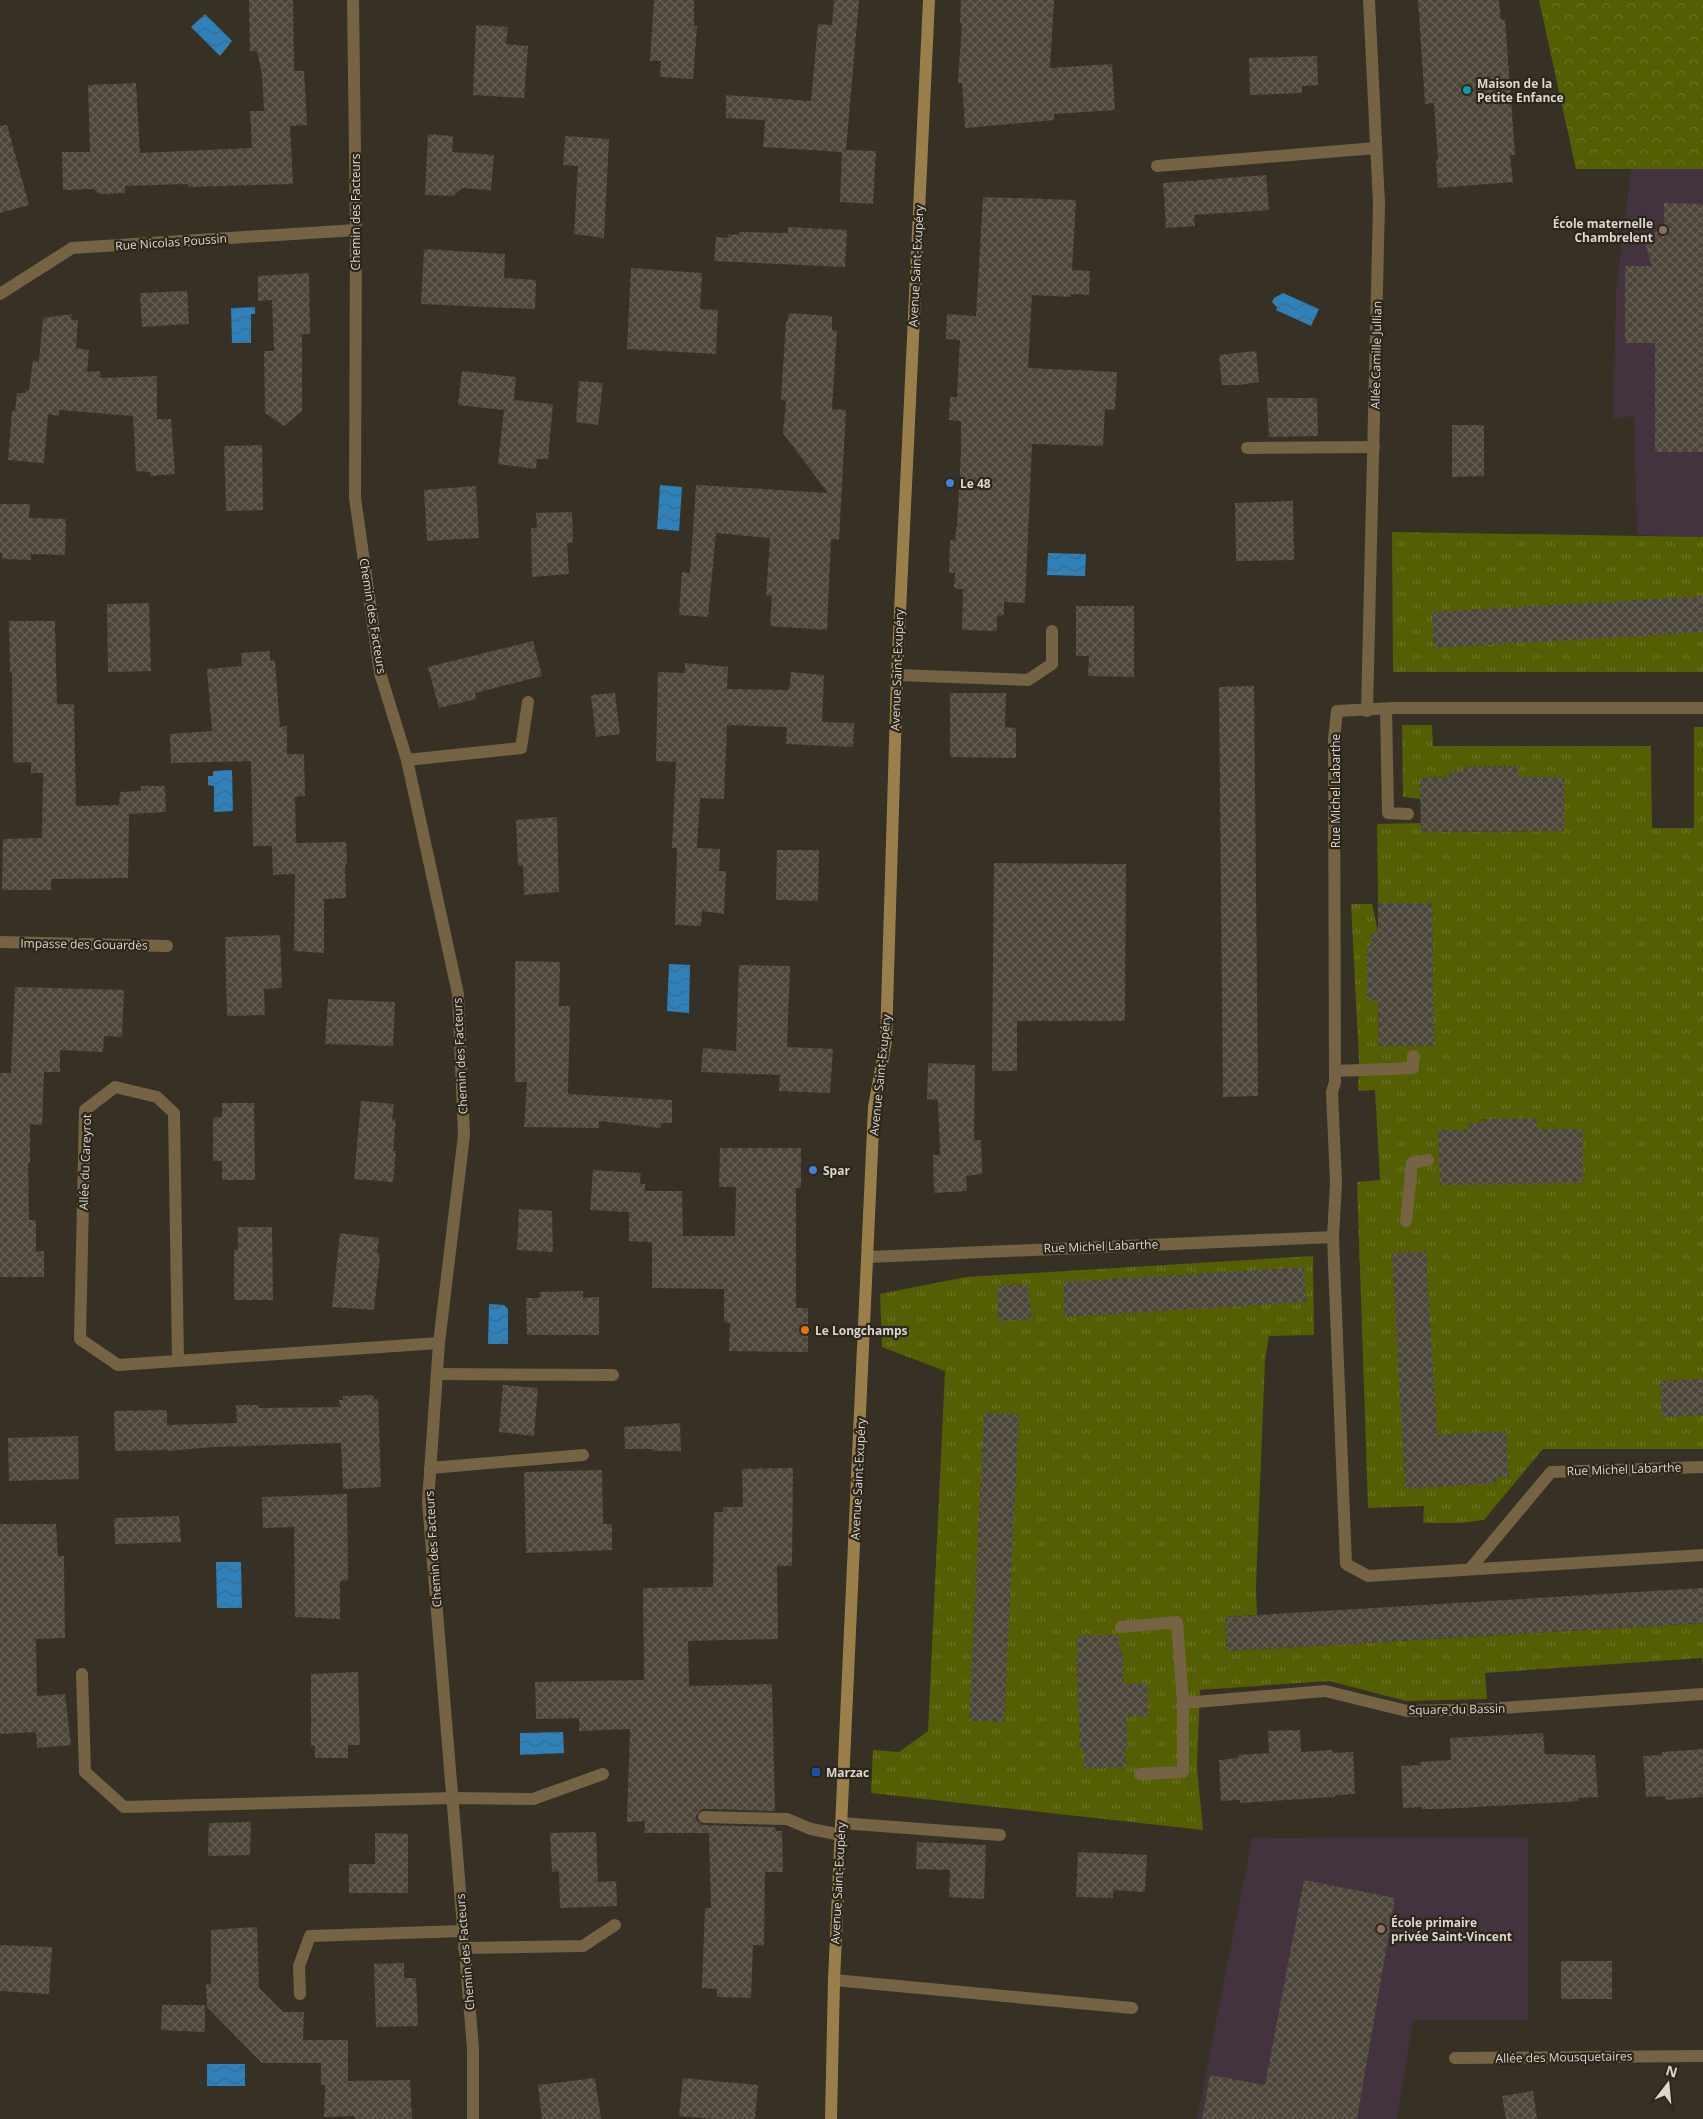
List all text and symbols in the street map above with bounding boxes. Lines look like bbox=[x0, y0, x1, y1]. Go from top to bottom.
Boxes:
place label: Maison de la Petite Enfance bbox=[1477, 75, 1564, 106]
marker: Maison de la Petite Enfance bbox=[1461, 84, 1473, 96]
street label: Chemin des Facteurs bbox=[347, 153, 364, 270]
street label: Avenue Saint-Exupéry bbox=[904, 204, 928, 327]
place label: École maternelle Chambrelent bbox=[1553, 215, 1653, 246]
marker: École maternelle Chambrelent bbox=[1657, 224, 1669, 236]
street label: Rue Nicolas Poussin bbox=[115, 230, 227, 254]
street label: Allée Camille Jullian bbox=[1367, 301, 1385, 409]
place label: Le 48 bbox=[960, 475, 991, 492]
marker: Le 48 bbox=[944, 477, 956, 489]
street label: Chemin des Facteurs bbox=[355, 557, 391, 675]
street label: Avenue Saint-Exupéry bbox=[886, 608, 908, 731]
street label: Rue Michel Labarthe bbox=[1327, 733, 1344, 848]
street label: Impasse des Gouardès bbox=[20, 934, 148, 954]
street label: Chemin des Facteurs bbox=[448, 997, 472, 1115]
street label: Avenue Saint-Exupéry bbox=[865, 1012, 895, 1137]
street label: Allée du Careyrot bbox=[75, 1114, 95, 1210]
place label: Spar bbox=[823, 1162, 850, 1179]
marker: Spar bbox=[807, 1164, 819, 1176]
street label: Rue Michel Labarthe bbox=[1043, 1235, 1159, 1256]
place label: Le Longchamps bbox=[815, 1322, 908, 1339]
marker: Le Longchamps bbox=[799, 1324, 811, 1336]
street label: Avenue Saint-Exupéry bbox=[846, 1417, 870, 1540]
street label: Rue Michel Labarthe bbox=[1566, 1458, 1682, 1479]
street label: Chemin des Facteurs bbox=[420, 1490, 446, 1608]
street label: Square du Bassin bbox=[1408, 1700, 1506, 1718]
place label: Marzac bbox=[826, 1764, 869, 1781]
marker: Marzac bbox=[810, 1766, 822, 1778]
street label: Avenue Saint-Exupéry bbox=[826, 1821, 850, 1944]
street label: Chemin des Facteurs bbox=[451, 1893, 479, 2011]
place label: École primaire privée Saint-Vincent bbox=[1391, 1914, 1512, 1945]
marker: École primaire privée Saint-Vincent bbox=[1375, 1923, 1387, 1935]
street label: Allée des Mousquetaires bbox=[1495, 2047, 1633, 2067]
north arrow bbox=[1643, 2059, 1693, 2109]
text: N bbox=[1664, 2060, 1680, 2082]

